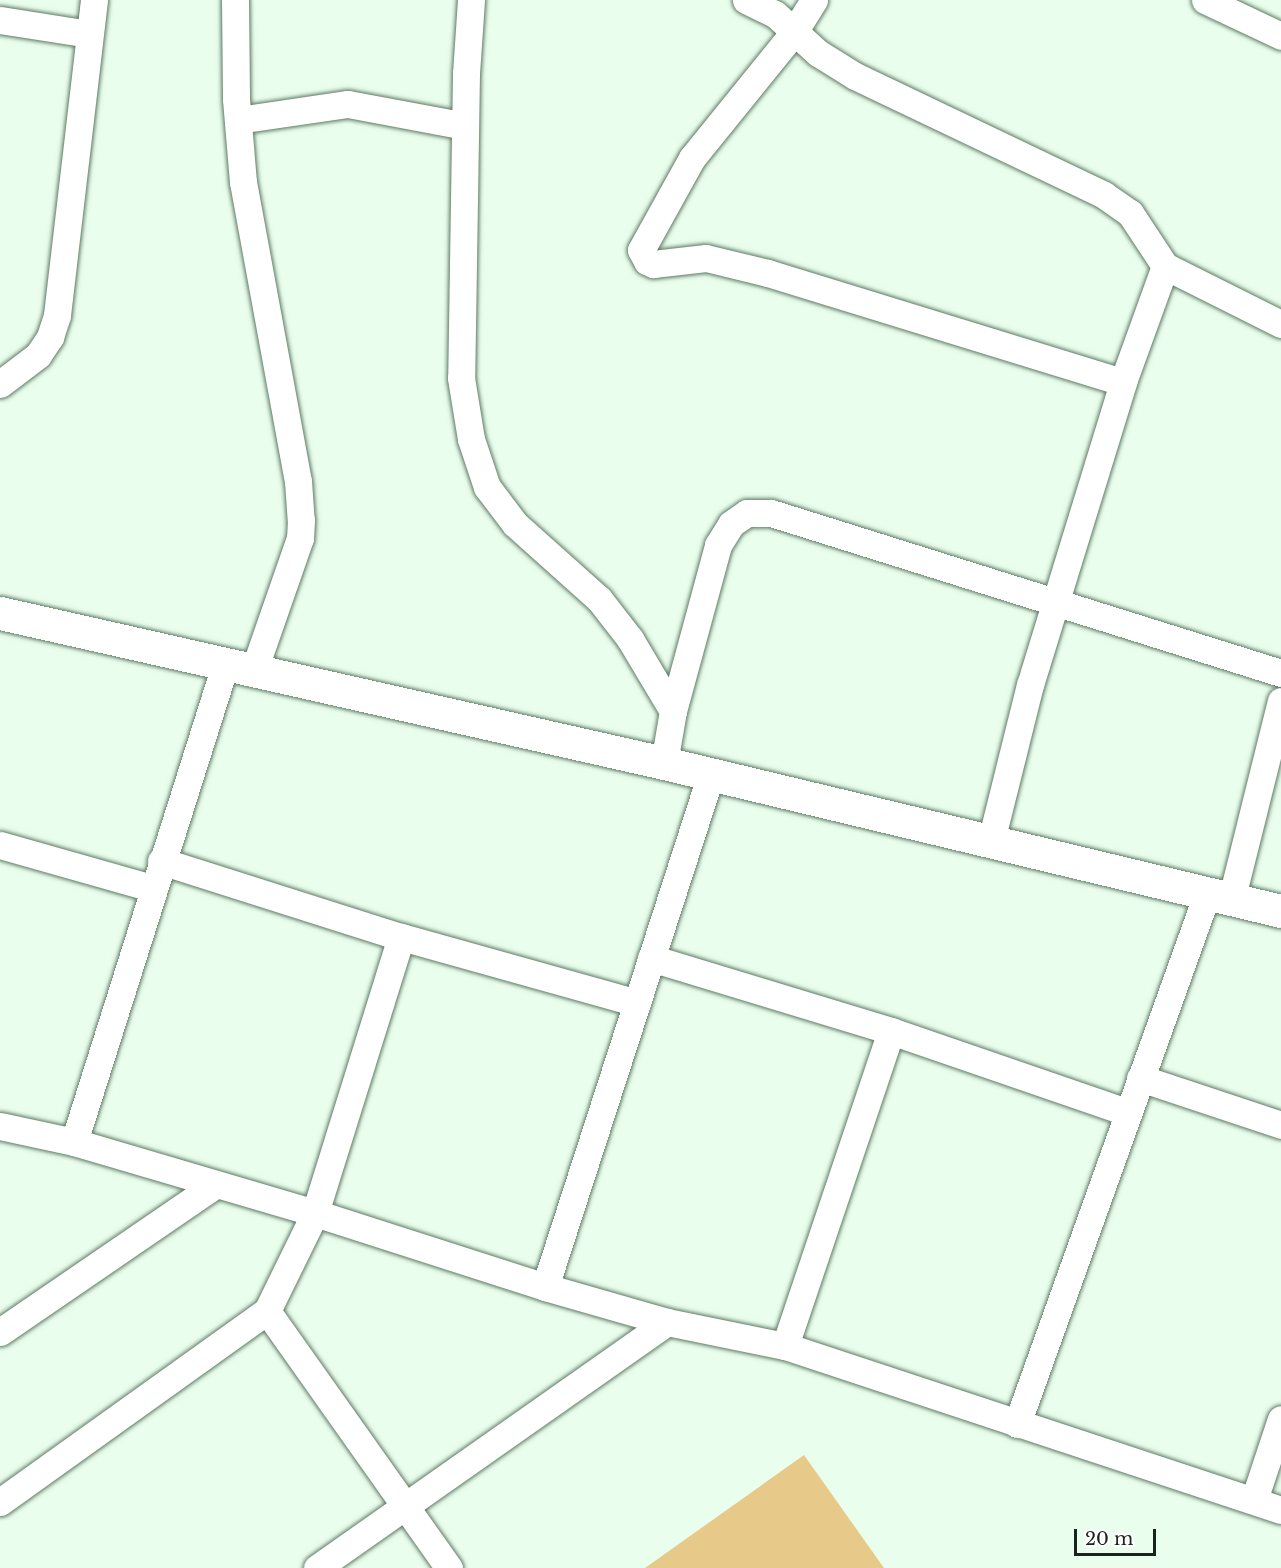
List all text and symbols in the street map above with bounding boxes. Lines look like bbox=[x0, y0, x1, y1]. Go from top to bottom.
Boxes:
scale bar bbox=[1077, 1517, 1160, 1555]
text: 20 m bbox=[1085, 1528, 1133, 1550]

